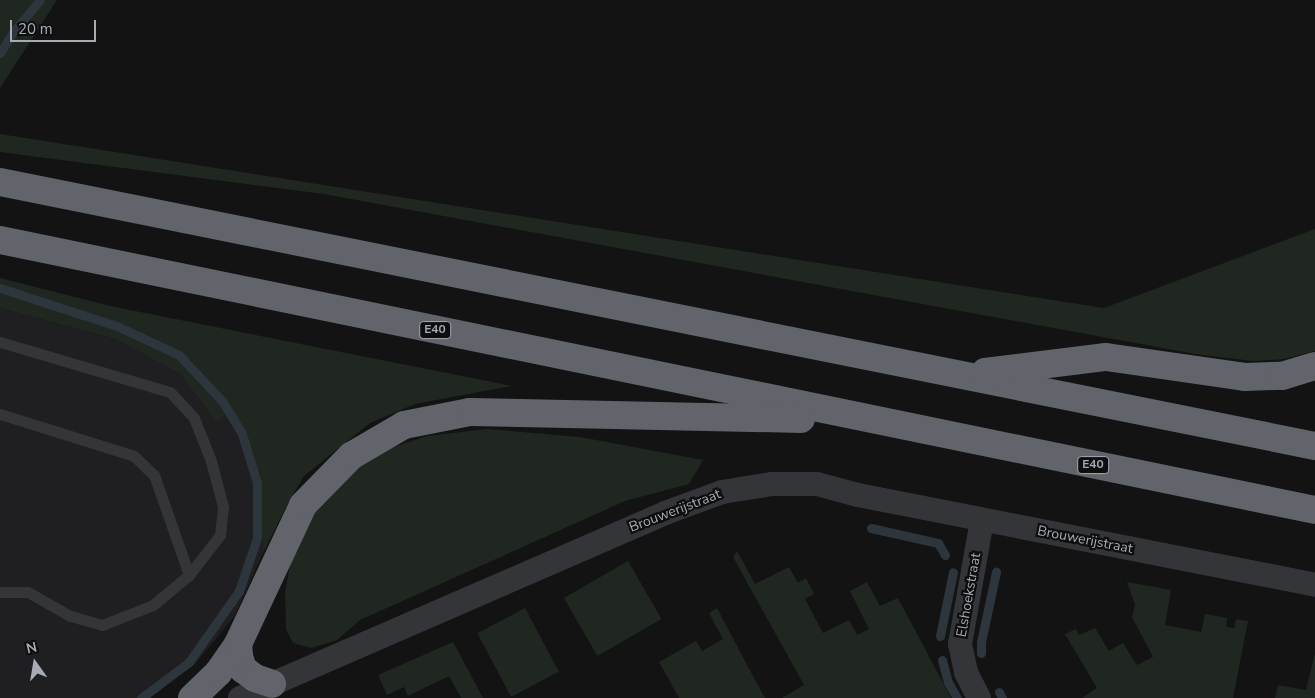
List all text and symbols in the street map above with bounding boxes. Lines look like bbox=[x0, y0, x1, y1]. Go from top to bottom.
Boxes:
scale bar bbox=[12, 10, 99, 42]
text: 20 m bbox=[18, 19, 53, 39]
road number: E40 bbox=[419, 320, 451, 340]
road number: E40 bbox=[1077, 456, 1109, 474]
street label: Brouwerijstraat bbox=[627, 486, 723, 536]
street label: Brouwerijstraat bbox=[1036, 523, 1134, 557]
street label: Elshoekstraat bbox=[953, 552, 985, 638]
text: N bbox=[24, 637, 39, 658]
north arrow bbox=[10, 638, 60, 688]

